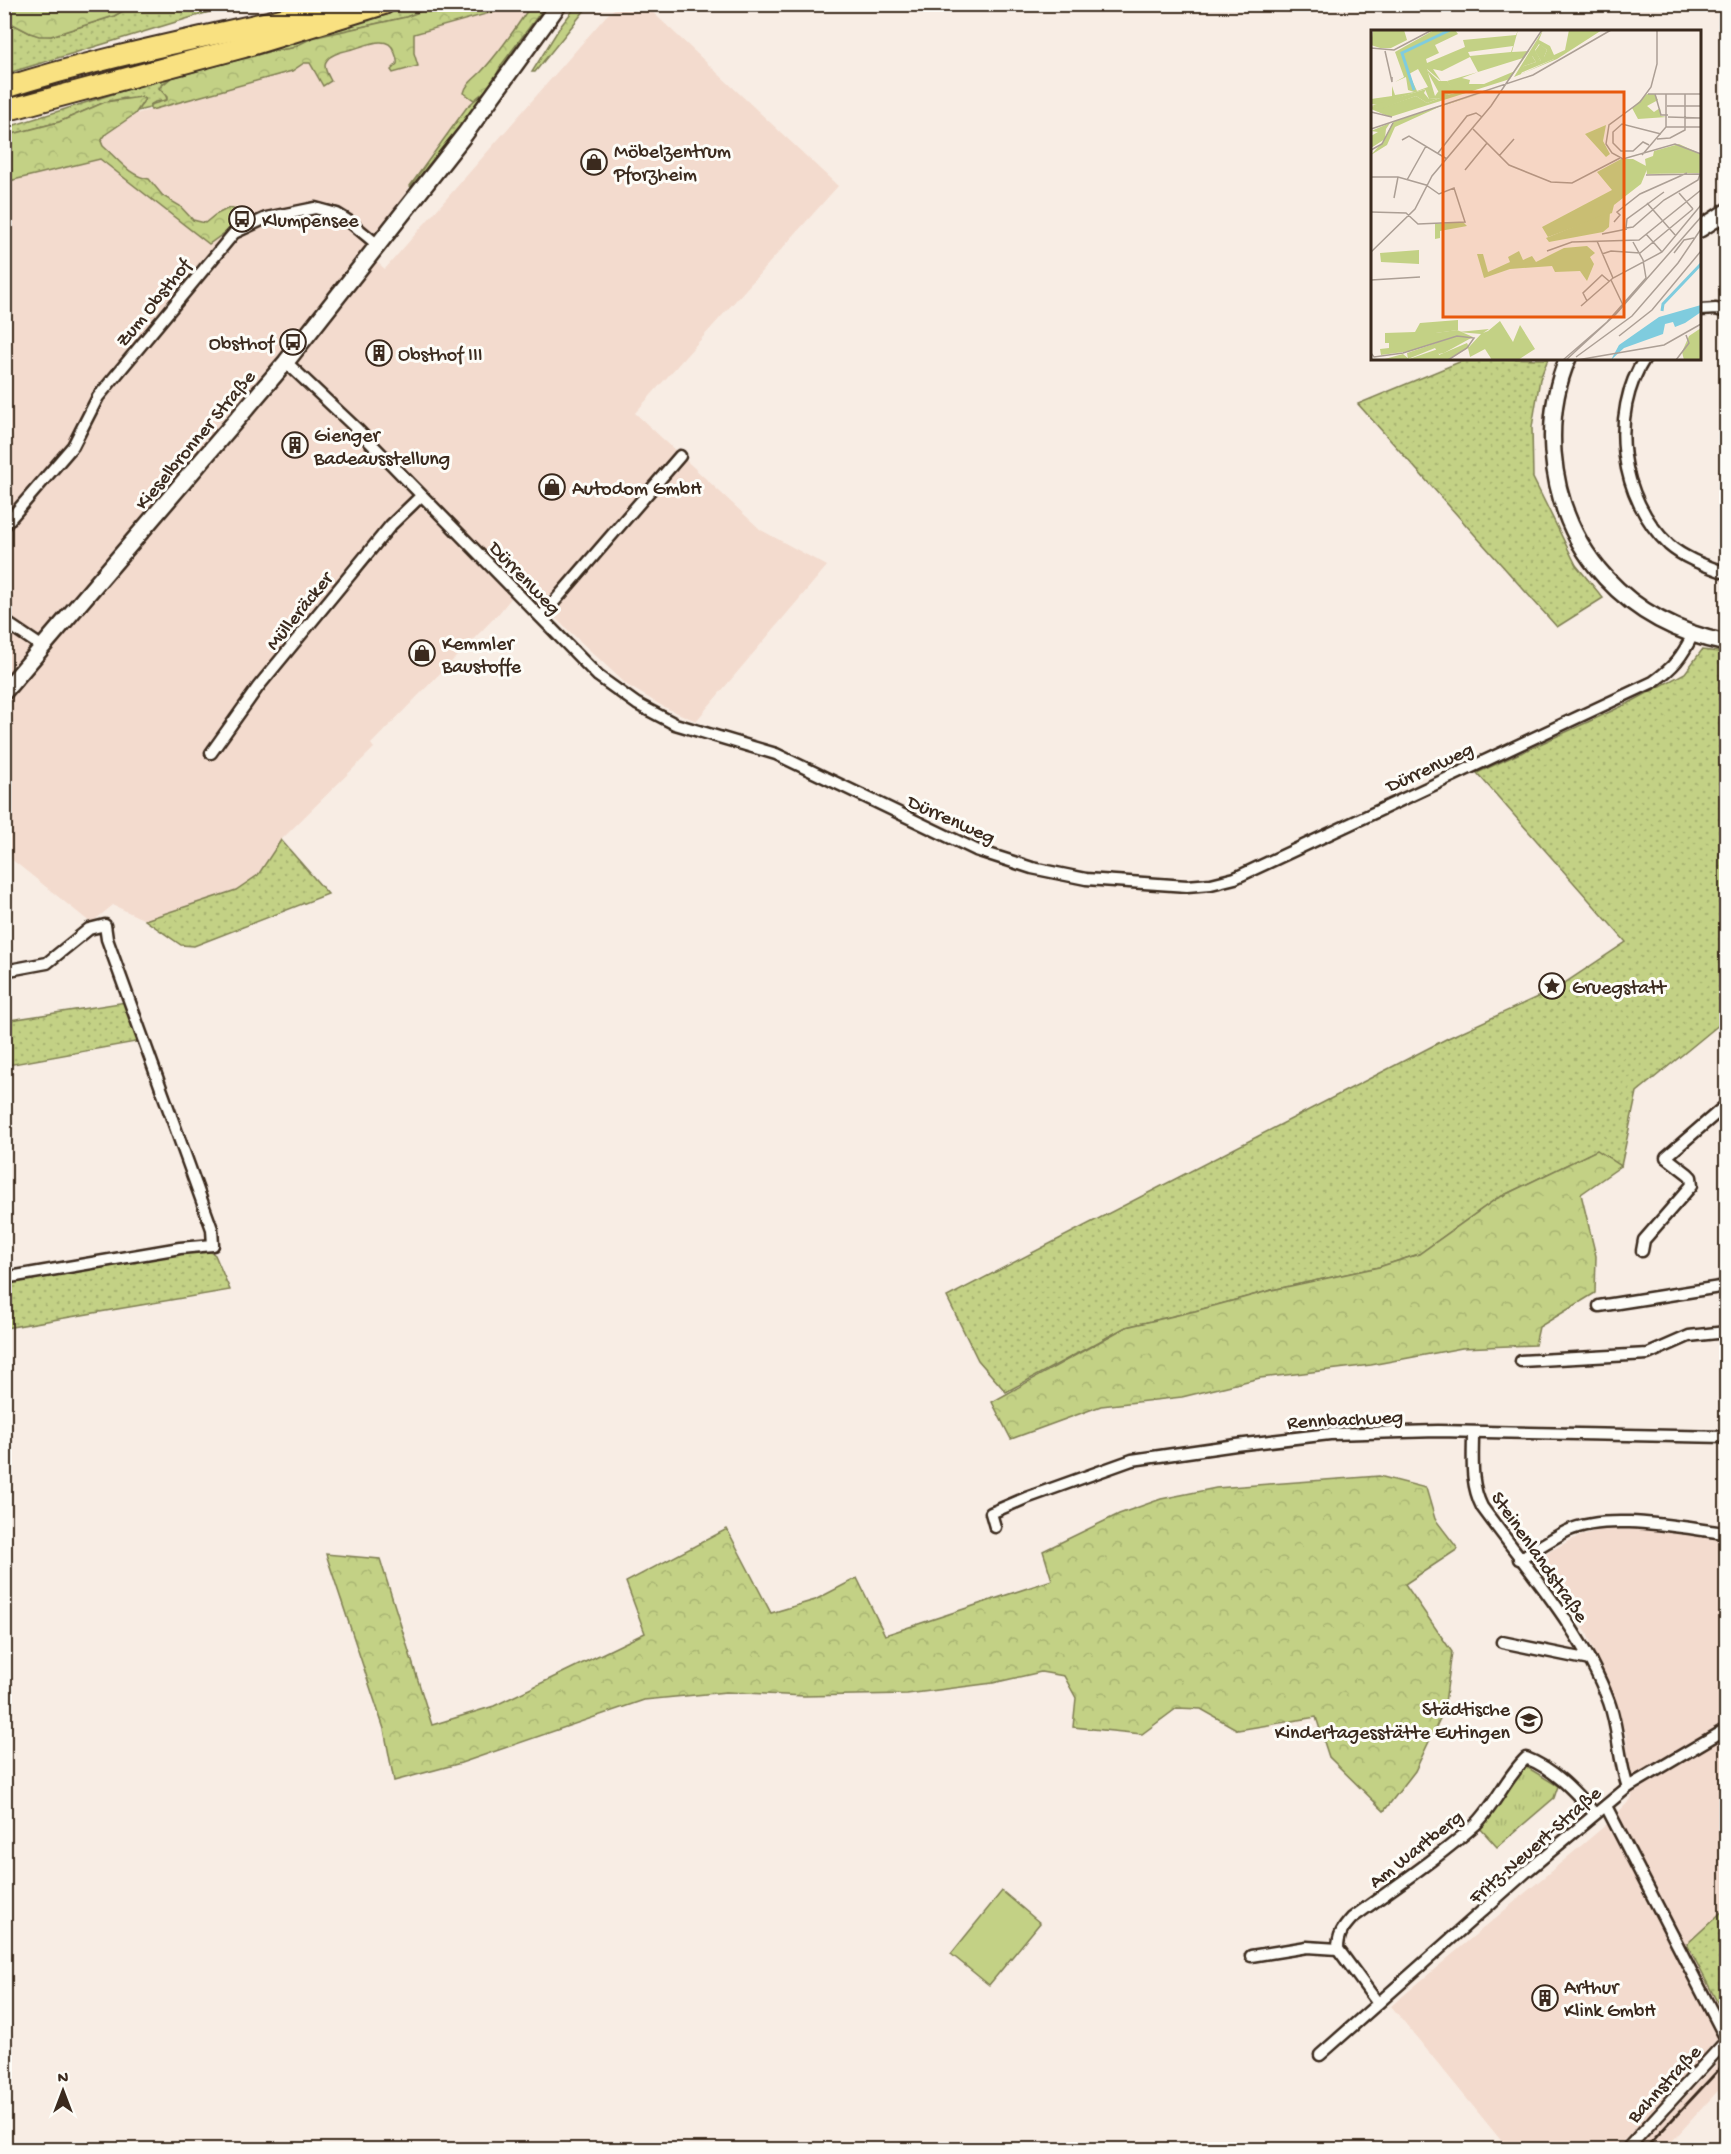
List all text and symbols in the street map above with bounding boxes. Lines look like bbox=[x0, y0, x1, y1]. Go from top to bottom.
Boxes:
inset map bbox=[1371, 30, 1701, 360]
place label: Möbelzentrum Pforzheim bbox=[613, 142, 731, 188]
shop icon: Möbelzentrum Pforzheim bbox=[579, 147, 609, 177]
bus stop icon: Klumpensee bbox=[227, 204, 257, 234]
place label: Klumpensee bbox=[262, 211, 359, 234]
street label: Zum Obsthof bbox=[112, 254, 198, 353]
bus stop icon: Obsthof bbox=[278, 327, 308, 357]
place label: Obsthof bbox=[209, 334, 276, 357]
building icon: Obsthof III bbox=[364, 338, 394, 368]
place label: Obsthof III bbox=[398, 345, 483, 368]
street label: Kieselbronner Straße bbox=[132, 366, 262, 516]
place label: Gienger Badeausstellung bbox=[313, 426, 450, 472]
building icon: Gienger Badeausstellung bbox=[280, 430, 310, 460]
shop icon: Autodom GmbH bbox=[537, 472, 567, 502]
place label: Autodom GmbH bbox=[572, 479, 702, 502]
street label: Dürrenweg bbox=[481, 536, 564, 621]
street label: Mülleräcker bbox=[262, 567, 340, 656]
place label: Kemmler Baustoffe bbox=[441, 634, 522, 680]
shop icon: Kemmler Baustoffe bbox=[407, 638, 437, 668]
street label: Dürrenweg bbox=[1381, 739, 1478, 800]
street label: Dürrenweg bbox=[901, 791, 998, 851]
place icon: Gruegstatt bbox=[1537, 971, 1567, 1001]
place label: Gruegstatt bbox=[1572, 978, 1668, 1001]
street label: Rennbachweg bbox=[1287, 1407, 1404, 1436]
street label: Steinenlandstraße bbox=[1484, 1488, 1592, 1628]
place label: Städtische Kindertagesstätte Eutingen bbox=[1275, 1700, 1511, 1746]
school or university icon: Städtische Kindertagesstätte Eutingen bbox=[1514, 1705, 1544, 1735]
street label: Fritz-Neuert-Straße bbox=[1465, 1783, 1608, 1911]
street label: Am Wartberg bbox=[1365, 1807, 1469, 1895]
place label: Arthur Klink GmbH bbox=[1564, 1978, 1656, 2024]
building icon: Arthur Klink GmbH bbox=[1530, 1983, 1560, 2013]
street label: Bahnstraße bbox=[1623, 2041, 1708, 2130]
north arrow bbox=[33, 2061, 93, 2121]
text: N bbox=[58, 2070, 69, 2089]

